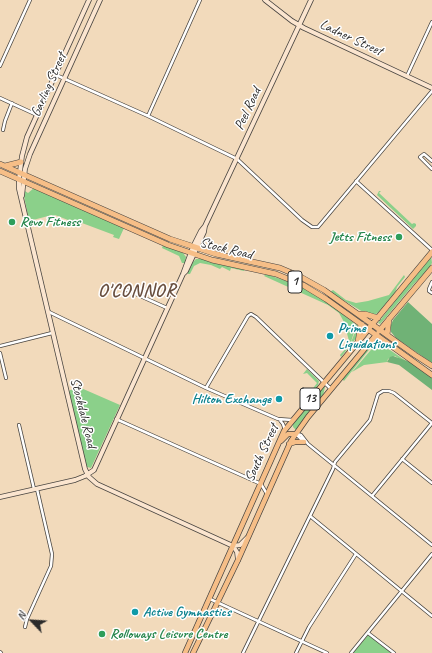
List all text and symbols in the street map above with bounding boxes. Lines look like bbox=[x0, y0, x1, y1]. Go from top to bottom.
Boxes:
street label: Ladner Street bbox=[317, 16, 385, 60]
street label: Garling Street bbox=[27, 50, 71, 120]
street label: Peel Road bbox=[231, 85, 265, 133]
place label: Revo Fitness bbox=[20, 214, 80, 230]
marker: Revo Fitness bbox=[7, 217, 17, 227]
place label: Jetts Fitness bbox=[330, 229, 391, 245]
marker: Jetts Fitness bbox=[394, 232, 404, 242]
street label: Stock Road bbox=[198, 234, 254, 264]
road number: 1 bbox=[288, 271, 302, 293]
district label: O'CONNOR bbox=[99, 280, 175, 302]
place label: Prime Liquidations bbox=[338, 320, 396, 352]
marker: Prime Liquidations bbox=[325, 331, 335, 341]
street label: Stockdale Road bbox=[66, 376, 100, 450]
road number: 13 bbox=[300, 388, 320, 410]
place label: Hilton Exchange bbox=[192, 391, 271, 407]
marker: Hilton Exchange bbox=[274, 394, 284, 404]
street label: South Street bbox=[241, 422, 283, 484]
north arrow bbox=[12, 601, 52, 641]
place label: Active Gymnastics bbox=[143, 604, 231, 620]
marker: Active Gymnastics bbox=[130, 607, 140, 617]
text: N bbox=[13, 610, 29, 622]
place label: Rolloways Leisure Centre bbox=[110, 626, 227, 642]
marker: Rolloways Leisure Centre bbox=[97, 629, 107, 639]

